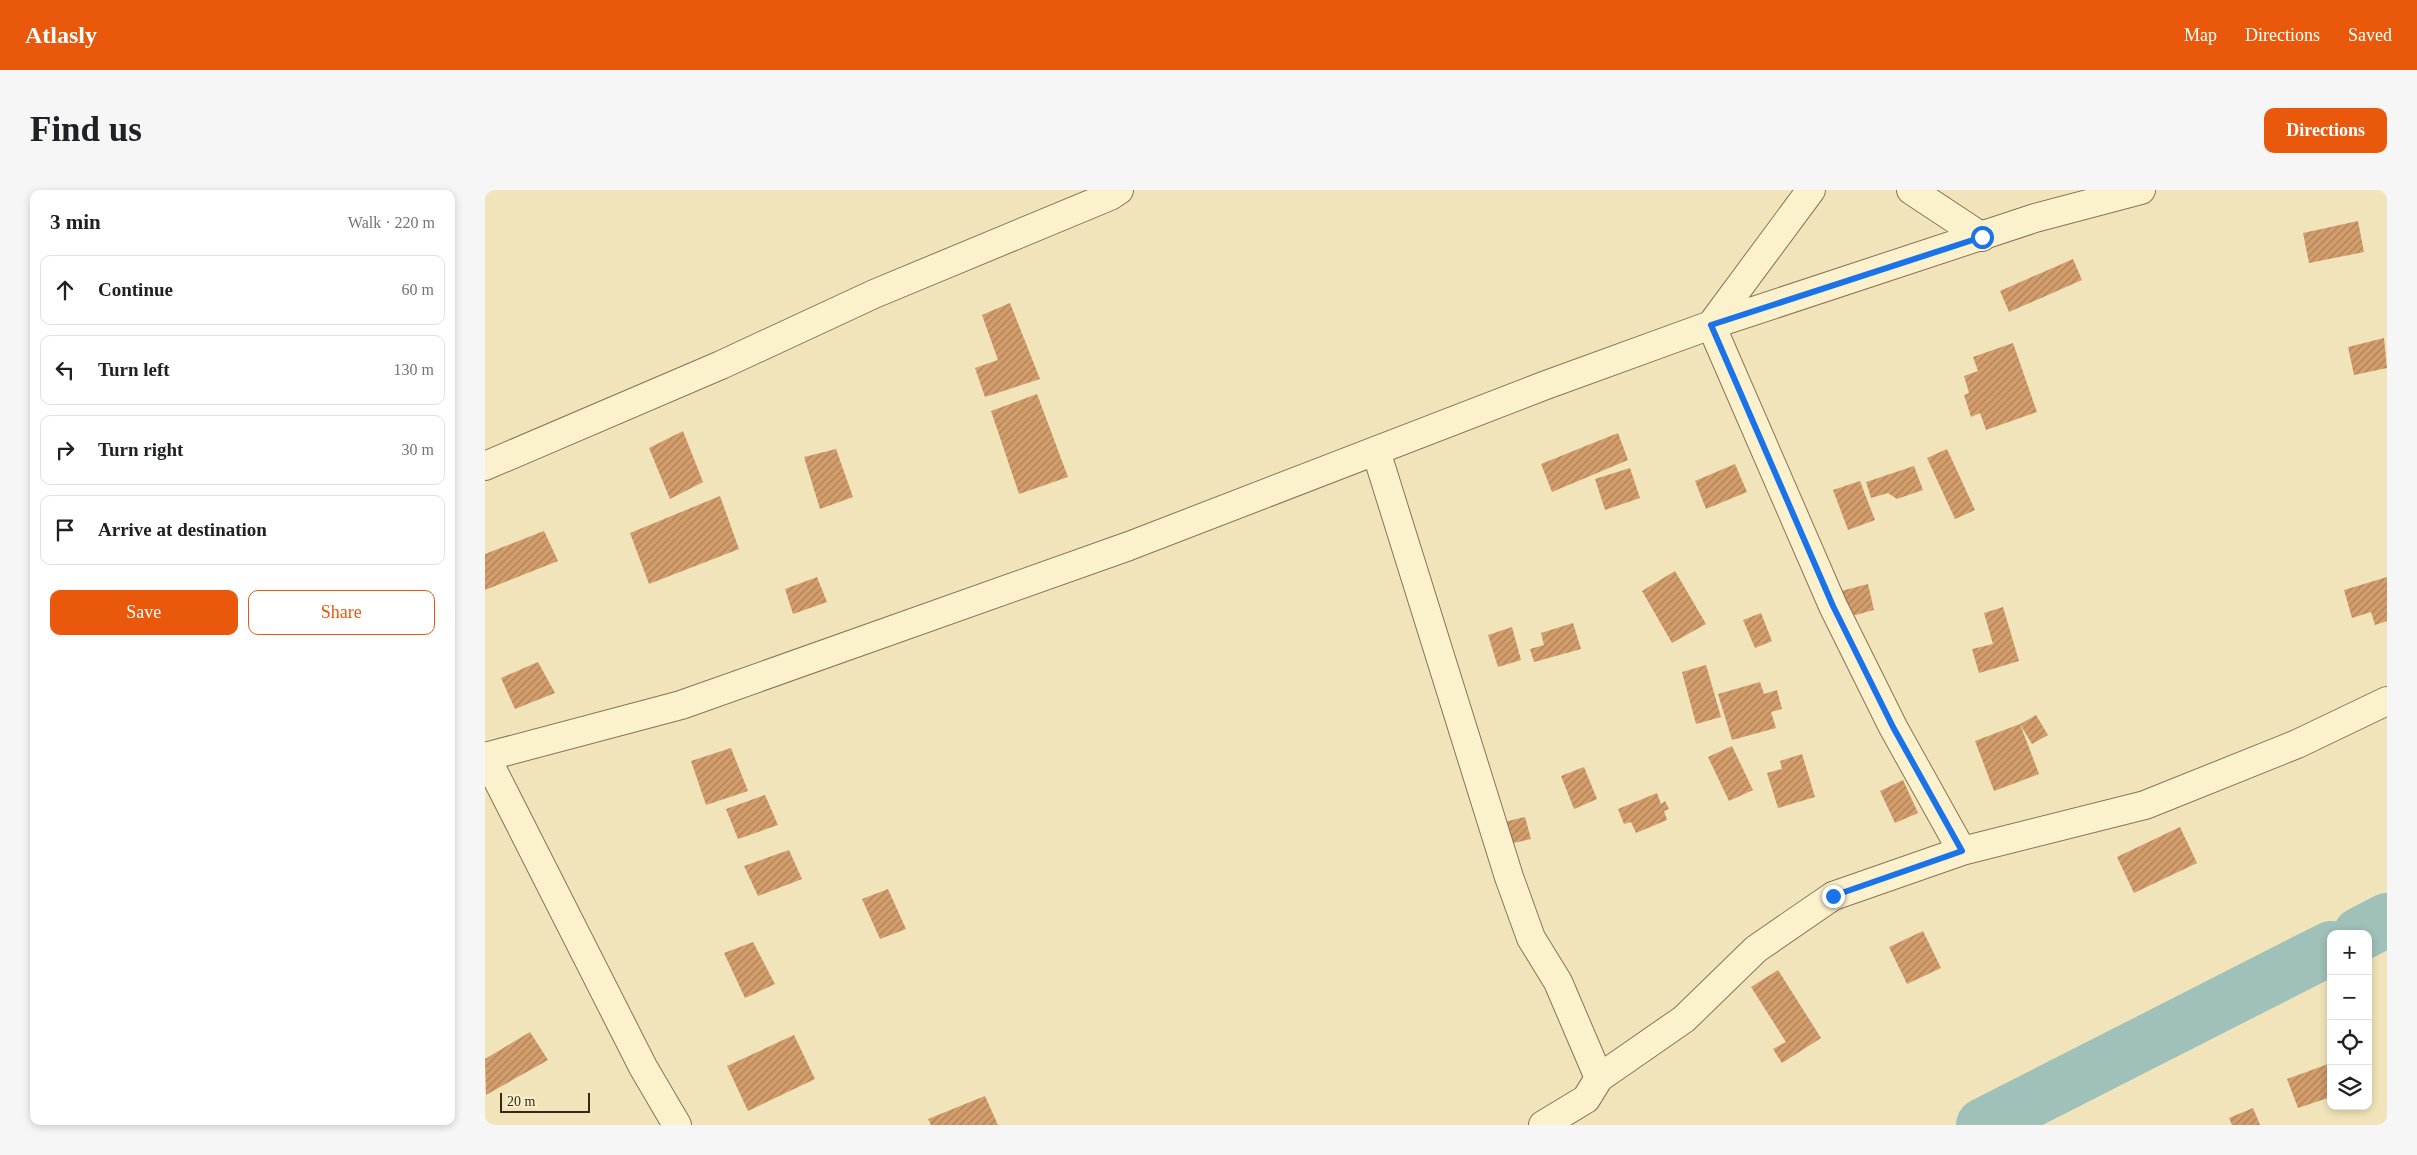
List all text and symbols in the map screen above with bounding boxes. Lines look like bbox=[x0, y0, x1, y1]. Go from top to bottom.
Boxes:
text: Atlasly bbox=[25, 22, 97, 48]
text: Map bbox=[2184, 25, 2217, 45]
text: Directions bbox=[2245, 25, 2320, 45]
text: Saved bbox=[2348, 25, 2392, 45]
button: Directions bbox=[2264, 108, 2387, 153]
text: Find us bbox=[30, 110, 142, 149]
text: 3 min bbox=[50, 210, 101, 234]
text: Walk · 220 m bbox=[348, 214, 435, 231]
route start bbox=[1971, 226, 1994, 249]
icon: ahead bbox=[51, 276, 79, 304]
text: Continue bbox=[98, 279, 173, 300]
text: 60 m bbox=[402, 281, 434, 298]
icon: left bbox=[51, 356, 79, 384]
text: Turn left bbox=[98, 359, 170, 380]
text: 130 m bbox=[394, 361, 434, 378]
icon: right bbox=[51, 436, 79, 464]
text: Turn right bbox=[98, 439, 183, 460]
text: 30 m bbox=[402, 441, 434, 458]
icon: arrive bbox=[51, 516, 79, 544]
text: Arrive at destination bbox=[98, 519, 267, 540]
button: Save bbox=[50, 590, 238, 635]
button: Share bbox=[248, 590, 435, 635]
route end bbox=[1822, 885, 1845, 908]
map controls bbox=[2327, 930, 2372, 1110]
button: + bbox=[2327, 930, 2372, 975]
button: − bbox=[2327, 975, 2372, 1020]
button: locate bbox=[2327, 1020, 2372, 1065]
button: layers bbox=[2327, 1065, 2372, 1110]
scale bar bbox=[500, 1090, 590, 1113]
text: 20 m bbox=[507, 1094, 535, 1109]

